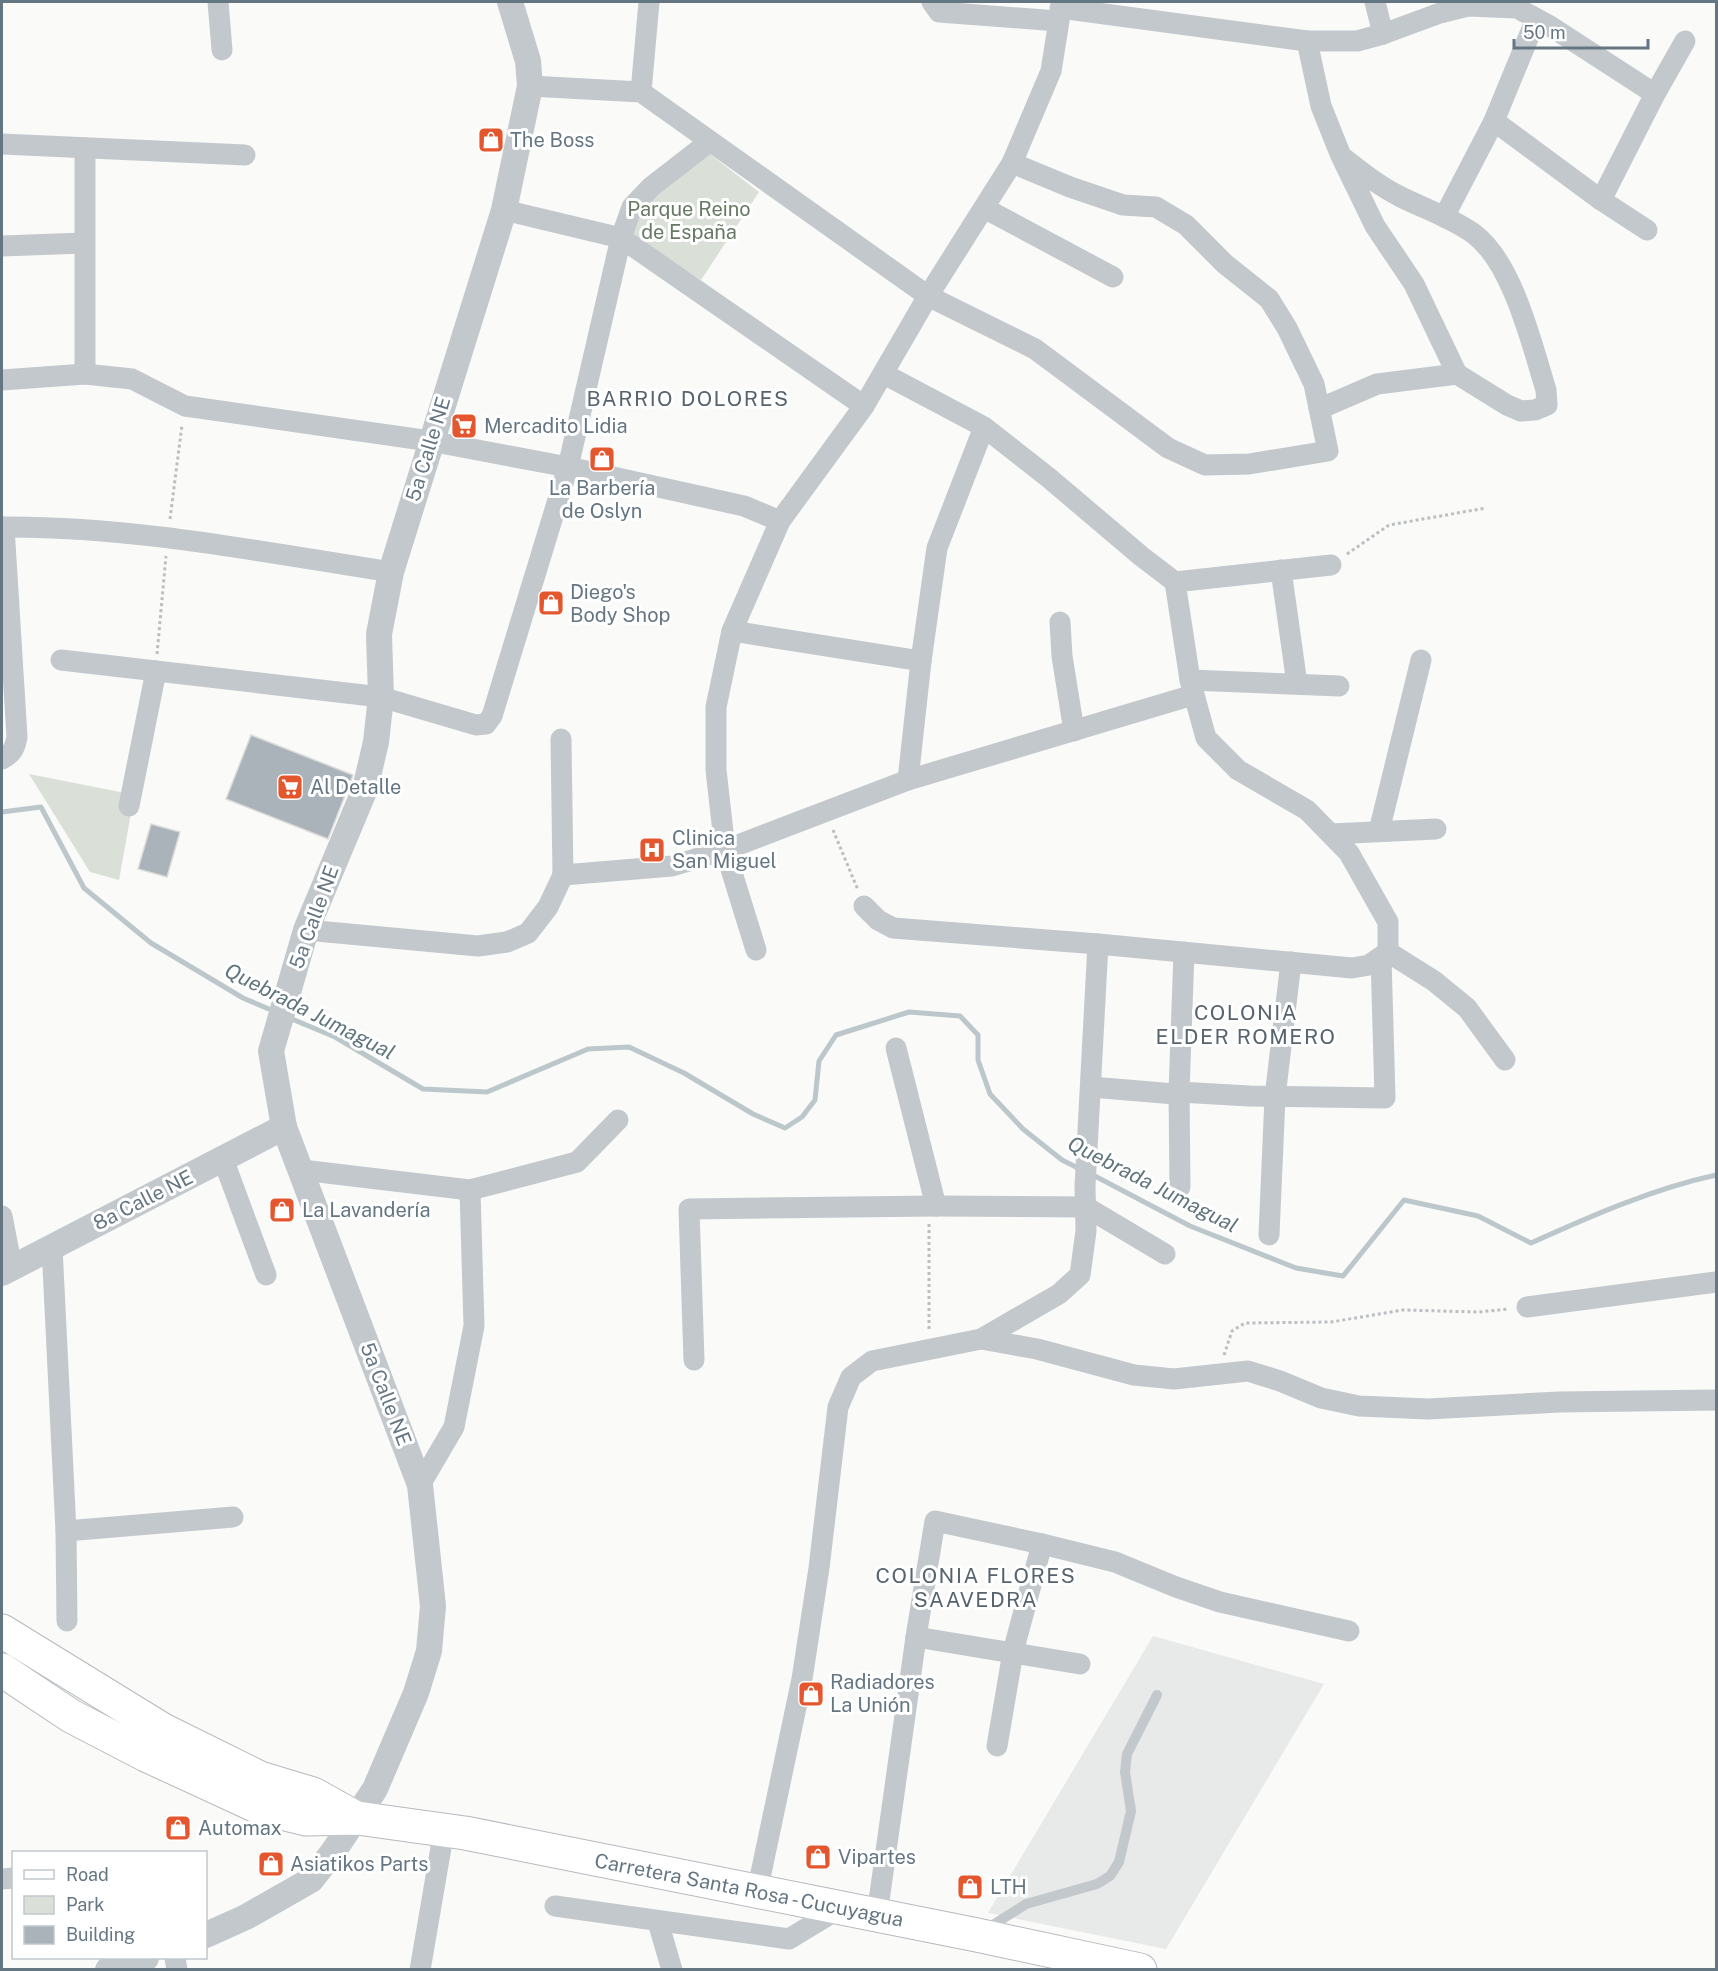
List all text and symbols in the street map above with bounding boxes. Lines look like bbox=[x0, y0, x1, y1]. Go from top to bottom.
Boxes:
scale bar bbox=[1514, 12, 1648, 50]
text: 50 m bbox=[1523, 22, 1566, 43]
shop icon: The Boss bbox=[476, 125, 506, 155]
place label: The Boss bbox=[510, 128, 594, 152]
park label: Parque Reino de España bbox=[627, 197, 751, 244]
district label: BARRIO DOLORES bbox=[586, 386, 790, 411]
street label: 5a Calle NE bbox=[401, 394, 455, 504]
supermarket icon: Mercadito Lidia bbox=[449, 411, 479, 441]
place label: Mercadito Lidia bbox=[484, 414, 628, 438]
shop icon: La Barbería de Oslyn bbox=[587, 444, 617, 474]
place label: La Barbería de Oslyn bbox=[549, 476, 655, 523]
place label: Diego's Body Shop bbox=[570, 580, 670, 627]
shop icon: Diego's Body Shop bbox=[536, 588, 566, 618]
supermarket icon: Al Detalle bbox=[275, 772, 305, 802]
place label: Al Detalle bbox=[310, 775, 401, 799]
place label: Clinica San Miguel bbox=[672, 826, 777, 873]
hospital icon: Clinica San Miguel bbox=[637, 835, 667, 865]
street label: 5a Calle NE bbox=[284, 862, 344, 972]
water label: Quebrada Jumagual bbox=[221, 957, 399, 1065]
district label: COLONIA ELDER ROMERO bbox=[1156, 1000, 1336, 1049]
water label: Quebrada Jumagual bbox=[1064, 1130, 1242, 1238]
street label: 8a Calle NE bbox=[89, 1165, 197, 1235]
shop icon: La Lavandería bbox=[267, 1195, 297, 1225]
place label: La Lavandería bbox=[302, 1198, 431, 1222]
street label: 5a Calle NE bbox=[355, 1339, 417, 1449]
district label: COLONIA FLORES SAAVEDRA bbox=[876, 1563, 1076, 1612]
place label: Radiadores La Unión bbox=[830, 1670, 935, 1717]
shop icon: Radiadores La Unión bbox=[796, 1679, 826, 1709]
shop icon: Automax bbox=[163, 1813, 193, 1843]
place label: Automax bbox=[198, 1816, 282, 1840]
shop icon: Vipartes bbox=[803, 1842, 833, 1872]
place label: Vipartes bbox=[838, 1845, 916, 1869]
street label: Carretera Santa Rosa - Cucuyagua bbox=[593, 1848, 905, 1932]
shop icon: Asiatikos Parts bbox=[256, 1849, 286, 1879]
legend bbox=[12, 1851, 207, 1959]
place label: Asiatikos Parts bbox=[290, 1852, 428, 1876]
text: Road bbox=[66, 1864, 109, 1885]
shop icon: LTH bbox=[955, 1872, 985, 1902]
place label: LTH bbox=[990, 1875, 1027, 1899]
text: Park bbox=[66, 1894, 104, 1915]
text: Building bbox=[66, 1924, 135, 1945]

